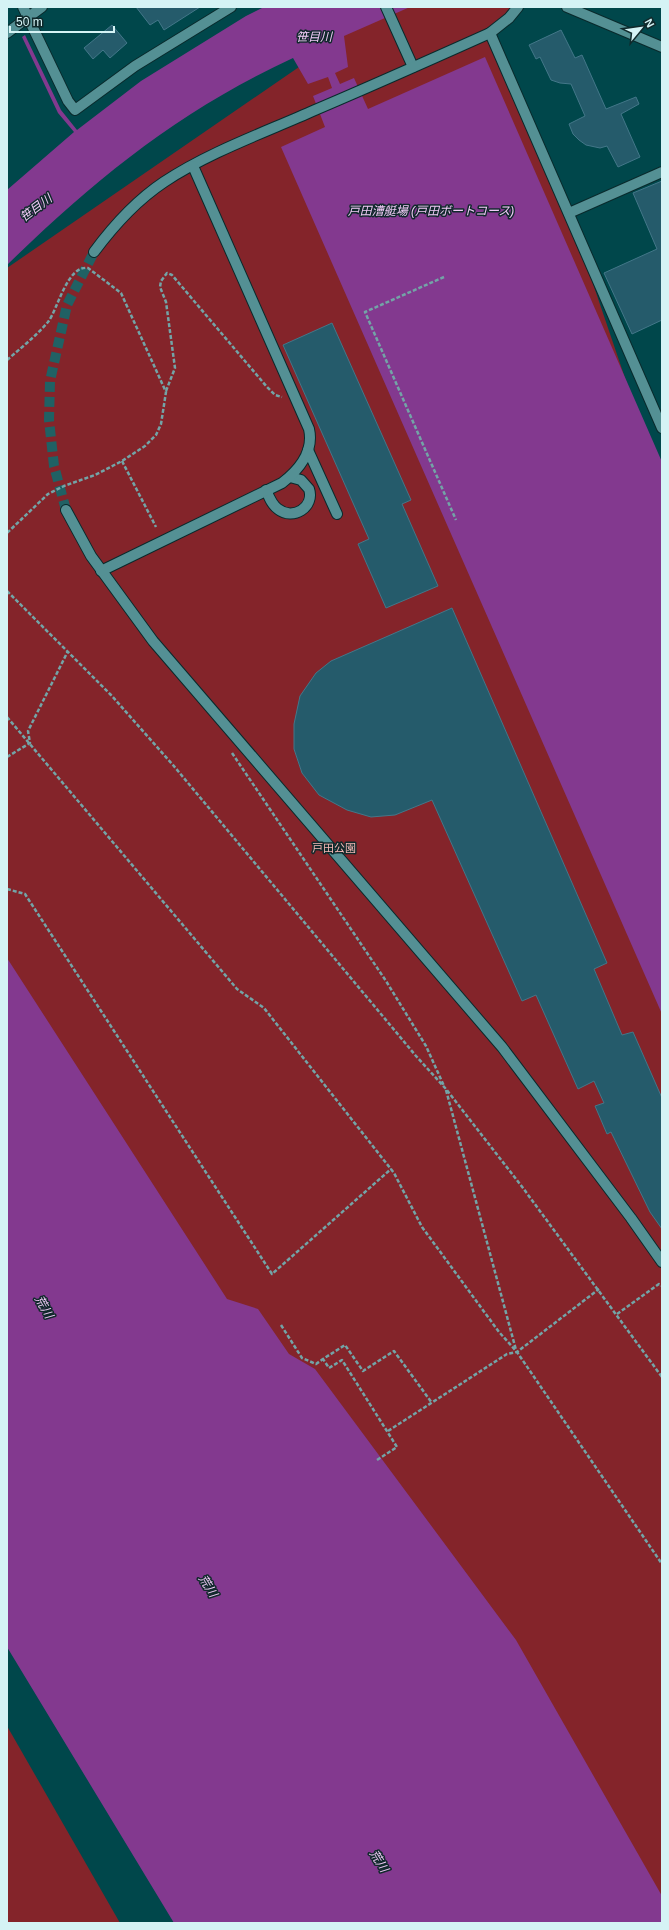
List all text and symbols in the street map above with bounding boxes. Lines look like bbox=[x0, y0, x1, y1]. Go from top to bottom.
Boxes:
scale bar bbox=[10, 8, 114, 34]
north arrow bbox=[621, 8, 661, 48]
text: 50 m bbox=[16, 15, 43, 29]
text: N bbox=[643, 17, 657, 30]
water label: 笹目川 bbox=[296, 30, 334, 44]
water label: 笹目川 bbox=[17, 190, 56, 224]
water label: 戸田漕艇場 (戸田ボートコース) bbox=[348, 204, 514, 218]
park label: 戸田公園 bbox=[312, 842, 356, 854]
water label: 荒川 bbox=[32, 1293, 57, 1323]
water label: 荒川 bbox=[196, 1572, 221, 1602]
water label: 荒川 bbox=[367, 1847, 392, 1877]

